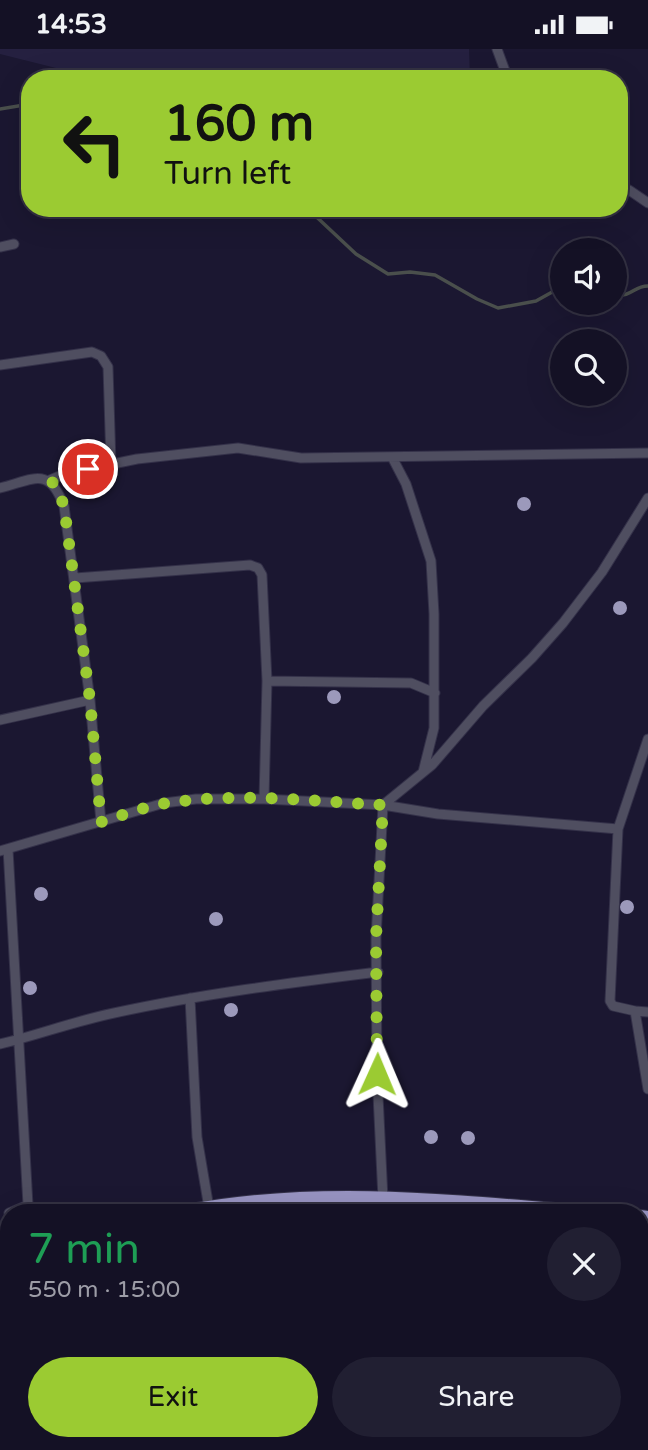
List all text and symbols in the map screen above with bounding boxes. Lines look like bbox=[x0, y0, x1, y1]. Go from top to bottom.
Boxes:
text: 14:53 bbox=[35, 9, 107, 40]
text: 160 m bbox=[164, 95, 314, 154]
icon: left bbox=[49, 98, 140, 189]
text: Turn left bbox=[164, 155, 291, 193]
map controls bbox=[550, 238, 627, 406]
button: sound bbox=[550, 238, 627, 315]
button: search bbox=[550, 329, 627, 406]
pin bbox=[58, 439, 118, 499]
icon: arrive bbox=[69, 450, 107, 488]
position arrow bbox=[340, 1037, 414, 1111]
text: 7 min bbox=[28, 1224, 140, 1275]
button: close bbox=[547, 1227, 621, 1301]
text: 550 m · 15:00 bbox=[28, 1276, 180, 1304]
button: Exit bbox=[28, 1357, 318, 1437]
button: Share bbox=[332, 1357, 621, 1437]

